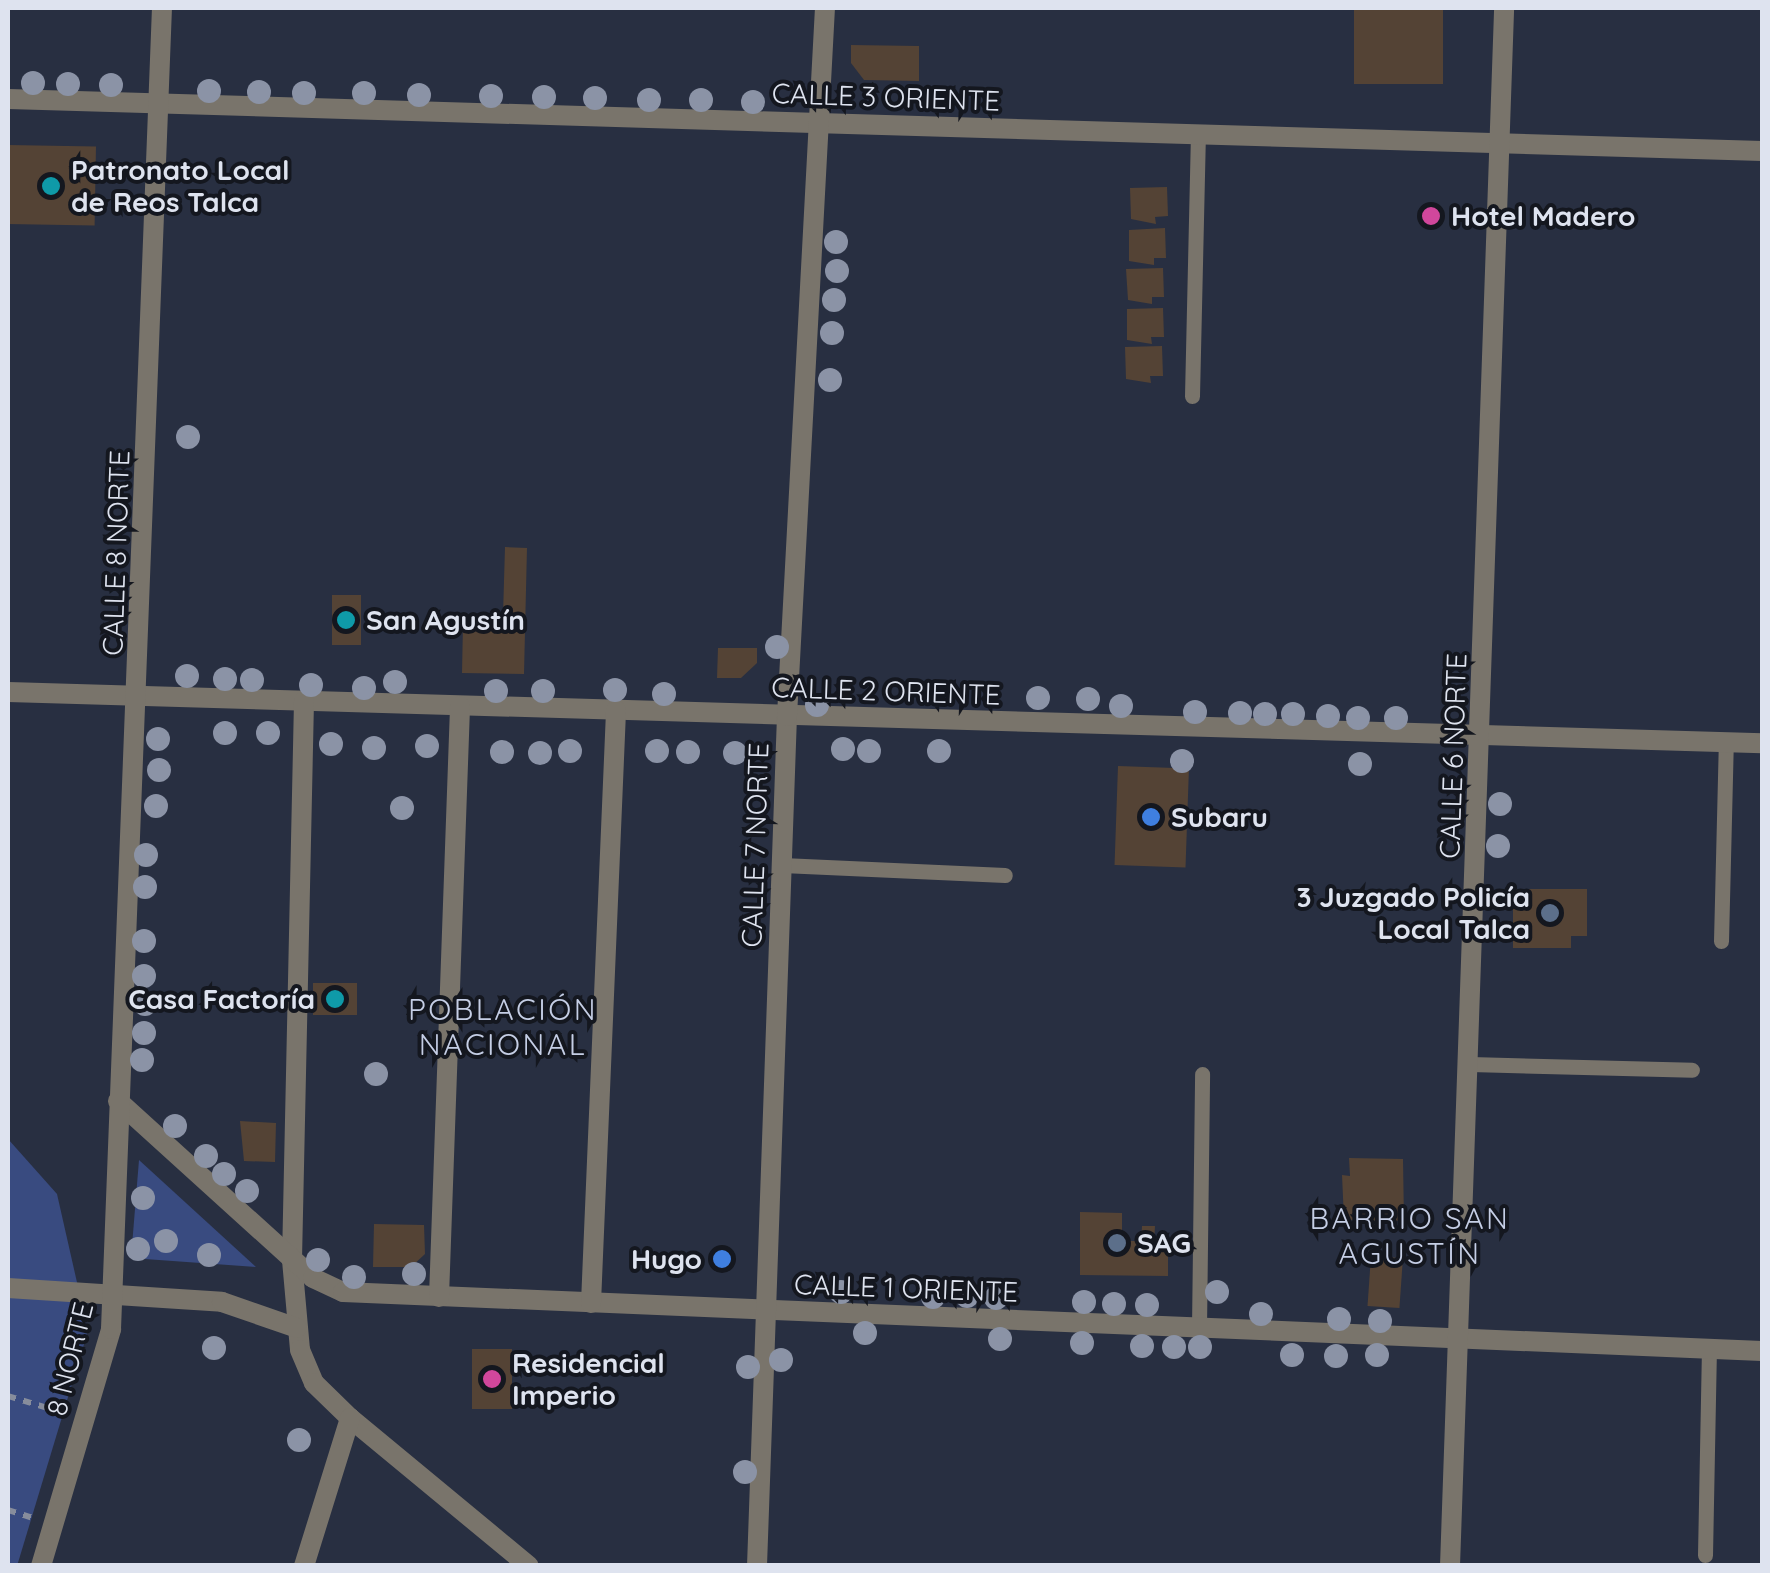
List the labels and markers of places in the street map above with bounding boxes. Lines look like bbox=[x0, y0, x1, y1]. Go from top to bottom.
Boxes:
place label: Patronato Local de Reos Talca bbox=[71, 153, 290, 219]
marker: Patronato Local de Reos Talca bbox=[40, 175, 62, 197]
place label: Hotel Madero bbox=[1451, 199, 1635, 233]
marker: Hotel Madero bbox=[1420, 205, 1442, 227]
place label: San Agustín bbox=[366, 603, 525, 637]
marker: San Agustín bbox=[335, 609, 357, 631]
place label: Subaru bbox=[1171, 800, 1268, 834]
marker: Subaru bbox=[1140, 806, 1162, 828]
place label: 3 Juzgado Policía Local Talca bbox=[1296, 880, 1530, 946]
marker: 3 Juzgado Policía Local Talca bbox=[1539, 902, 1561, 924]
place label: Casa Factoría bbox=[128, 982, 315, 1016]
marker: Casa Factoría bbox=[324, 988, 346, 1010]
place label: SAG bbox=[1137, 1226, 1191, 1260]
marker: SAG bbox=[1106, 1232, 1128, 1254]
place label: Hugo bbox=[631, 1242, 702, 1276]
marker: Hugo bbox=[711, 1248, 733, 1270]
place label: Residencial Imperio bbox=[512, 1346, 665, 1412]
marker: Residencial Imperio bbox=[481, 1368, 503, 1390]

